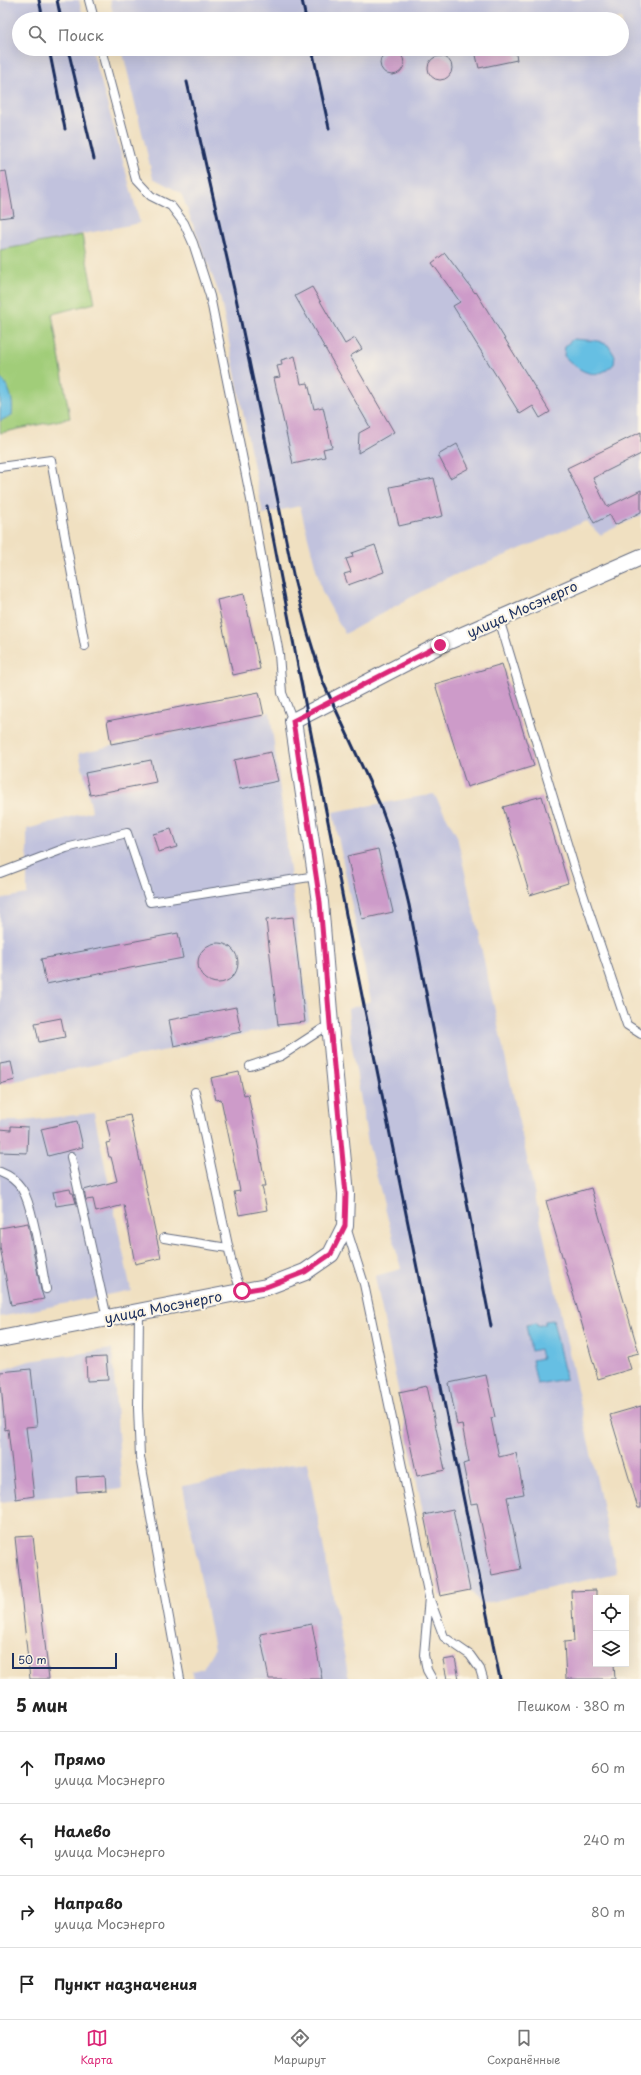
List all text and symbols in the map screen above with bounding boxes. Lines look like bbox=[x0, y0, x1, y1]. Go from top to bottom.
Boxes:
search box bbox=[12, 12, 629, 56]
icon: search bbox=[26, 23, 48, 45]
text: Поиск bbox=[58, 23, 104, 46]
street label: улица Мосэнерго bbox=[463, 575, 581, 643]
route end bbox=[431, 636, 449, 654]
route start bbox=[233, 1282, 251, 1300]
street label: улица Мосэнерго bbox=[102, 1285, 224, 1329]
map controls bbox=[593, 1595, 629, 1667]
button: locate bbox=[593, 1595, 629, 1631]
button: layers bbox=[593, 1631, 629, 1667]
scale bar bbox=[12, 1651, 117, 1670]
text: 50 m bbox=[18, 1651, 47, 1668]
text: 5 мин bbox=[16, 1692, 68, 1718]
text: Пешком · 380 m bbox=[517, 1696, 625, 1715]
text: Прямо bbox=[54, 1747, 105, 1770]
icon: ahead bbox=[16, 1757, 38, 1779]
text: 60 m bbox=[591, 1758, 625, 1777]
text: улица Мосэнерго bbox=[54, 1770, 165, 1789]
text: Налево bbox=[54, 1819, 111, 1842]
icon: left bbox=[16, 1829, 38, 1851]
text: 240 m bbox=[583, 1830, 625, 1849]
text: улица Мосэнерго bbox=[54, 1842, 165, 1861]
text: Направо bbox=[54, 1891, 123, 1914]
icon: right bbox=[16, 1901, 38, 1923]
text: 80 m bbox=[591, 1902, 625, 1921]
text: улица Мосэнерго bbox=[54, 1914, 165, 1933]
text: Пункт назначения bbox=[54, 1972, 197, 1995]
icon: arrive bbox=[16, 1973, 38, 1995]
tab: Карта bbox=[81, 2027, 113, 2068]
tab: Маршрут bbox=[274, 2027, 326, 2068]
tab: Сохранённые bbox=[487, 2027, 560, 2068]

